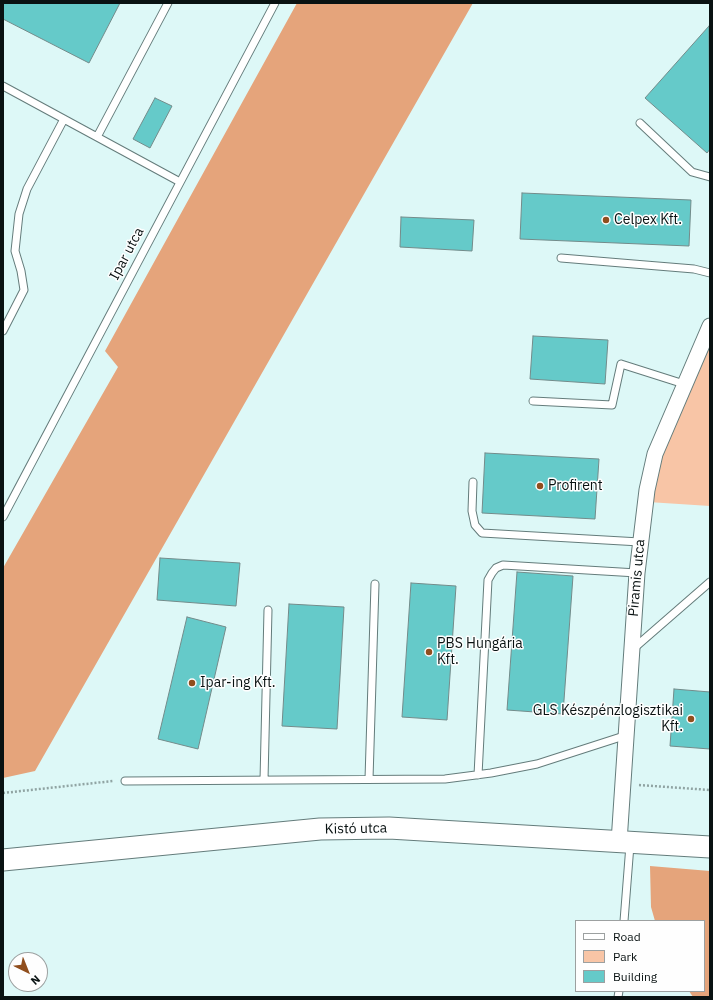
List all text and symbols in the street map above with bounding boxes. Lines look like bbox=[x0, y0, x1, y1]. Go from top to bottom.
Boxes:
place label: Celpex Kft. bbox=[614, 212, 682, 228]
marker: Celpex Kft. bbox=[601, 215, 611, 225]
street label: Ipar utca bbox=[106, 225, 148, 283]
place label: Profirent bbox=[548, 478, 603, 494]
marker: Profirent bbox=[535, 481, 545, 491]
street label: Piramis utca bbox=[625, 539, 649, 617]
place label: PBS Hungária Kft. bbox=[437, 636, 523, 668]
marker: PBS Hungária Kft. bbox=[424, 647, 434, 657]
place label: Ipar-ing Kft. bbox=[200, 675, 276, 691]
marker: Ipar-ing Kft. bbox=[187, 678, 197, 688]
place label: GLS Készpénzlogisztikai Kft. bbox=[533, 703, 683, 736]
marker: GLS Készpénzlogisztikai Kft. bbox=[686, 714, 696, 724]
street label: Kistó utca bbox=[325, 820, 387, 838]
legend bbox=[575, 920, 705, 992]
text: Road bbox=[613, 929, 641, 944]
text: Park bbox=[613, 949, 637, 964]
north arrow bbox=[8, 952, 48, 992]
text: Building bbox=[613, 969, 657, 984]
text: N bbox=[28, 972, 43, 988]

